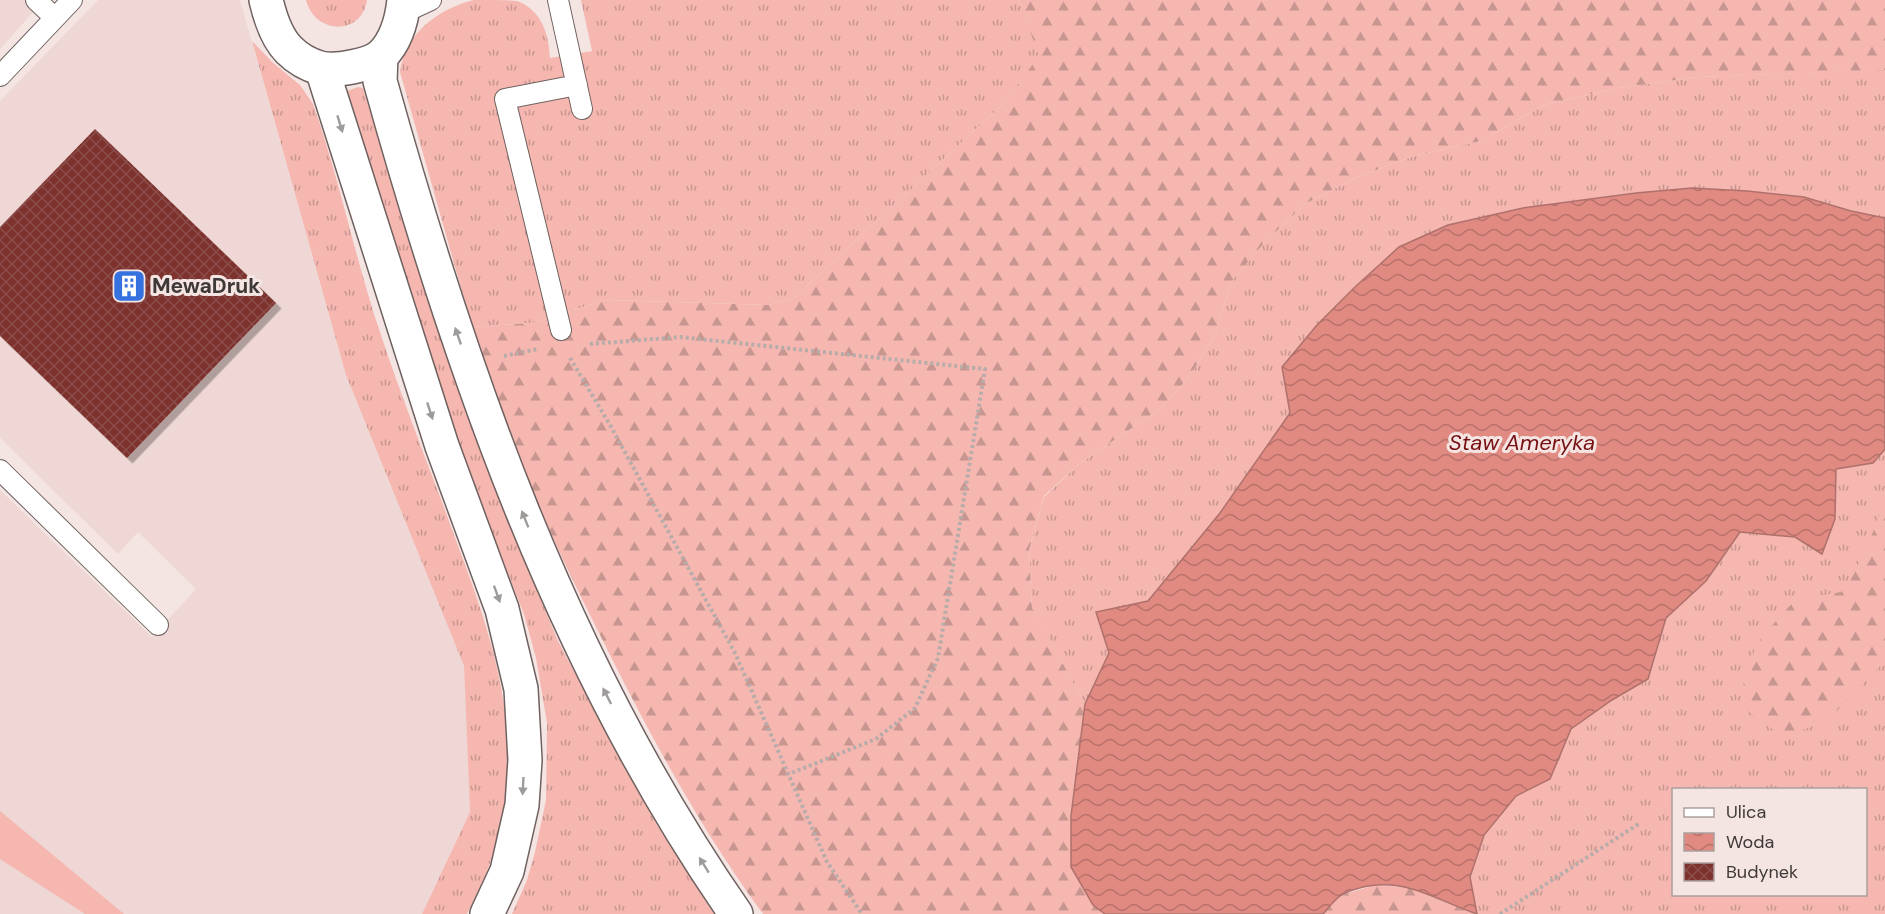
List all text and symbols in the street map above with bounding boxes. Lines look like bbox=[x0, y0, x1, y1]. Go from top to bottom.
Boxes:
one-way arrow bbox=[336, 115, 345, 133]
building icon: MewaDruk bbox=[111, 268, 147, 304]
place label: MewaDruk bbox=[152, 272, 260, 300]
one-way arrow bbox=[453, 327, 462, 345]
one-way arrow bbox=[426, 402, 436, 420]
water label: Staw Ameryka bbox=[1449, 428, 1595, 457]
one-way arrow bbox=[520, 510, 529, 528]
one-way arrow bbox=[492, 585, 502, 603]
one-way arrow bbox=[602, 687, 612, 704]
one-way arrow bbox=[519, 776, 528, 795]
legend bbox=[1672, 788, 1867, 896]
text: Ulica bbox=[1726, 800, 1766, 824]
text: Woda bbox=[1726, 830, 1774, 854]
one-way arrow bbox=[698, 857, 709, 873]
text: Budynek bbox=[1726, 860, 1798, 884]

